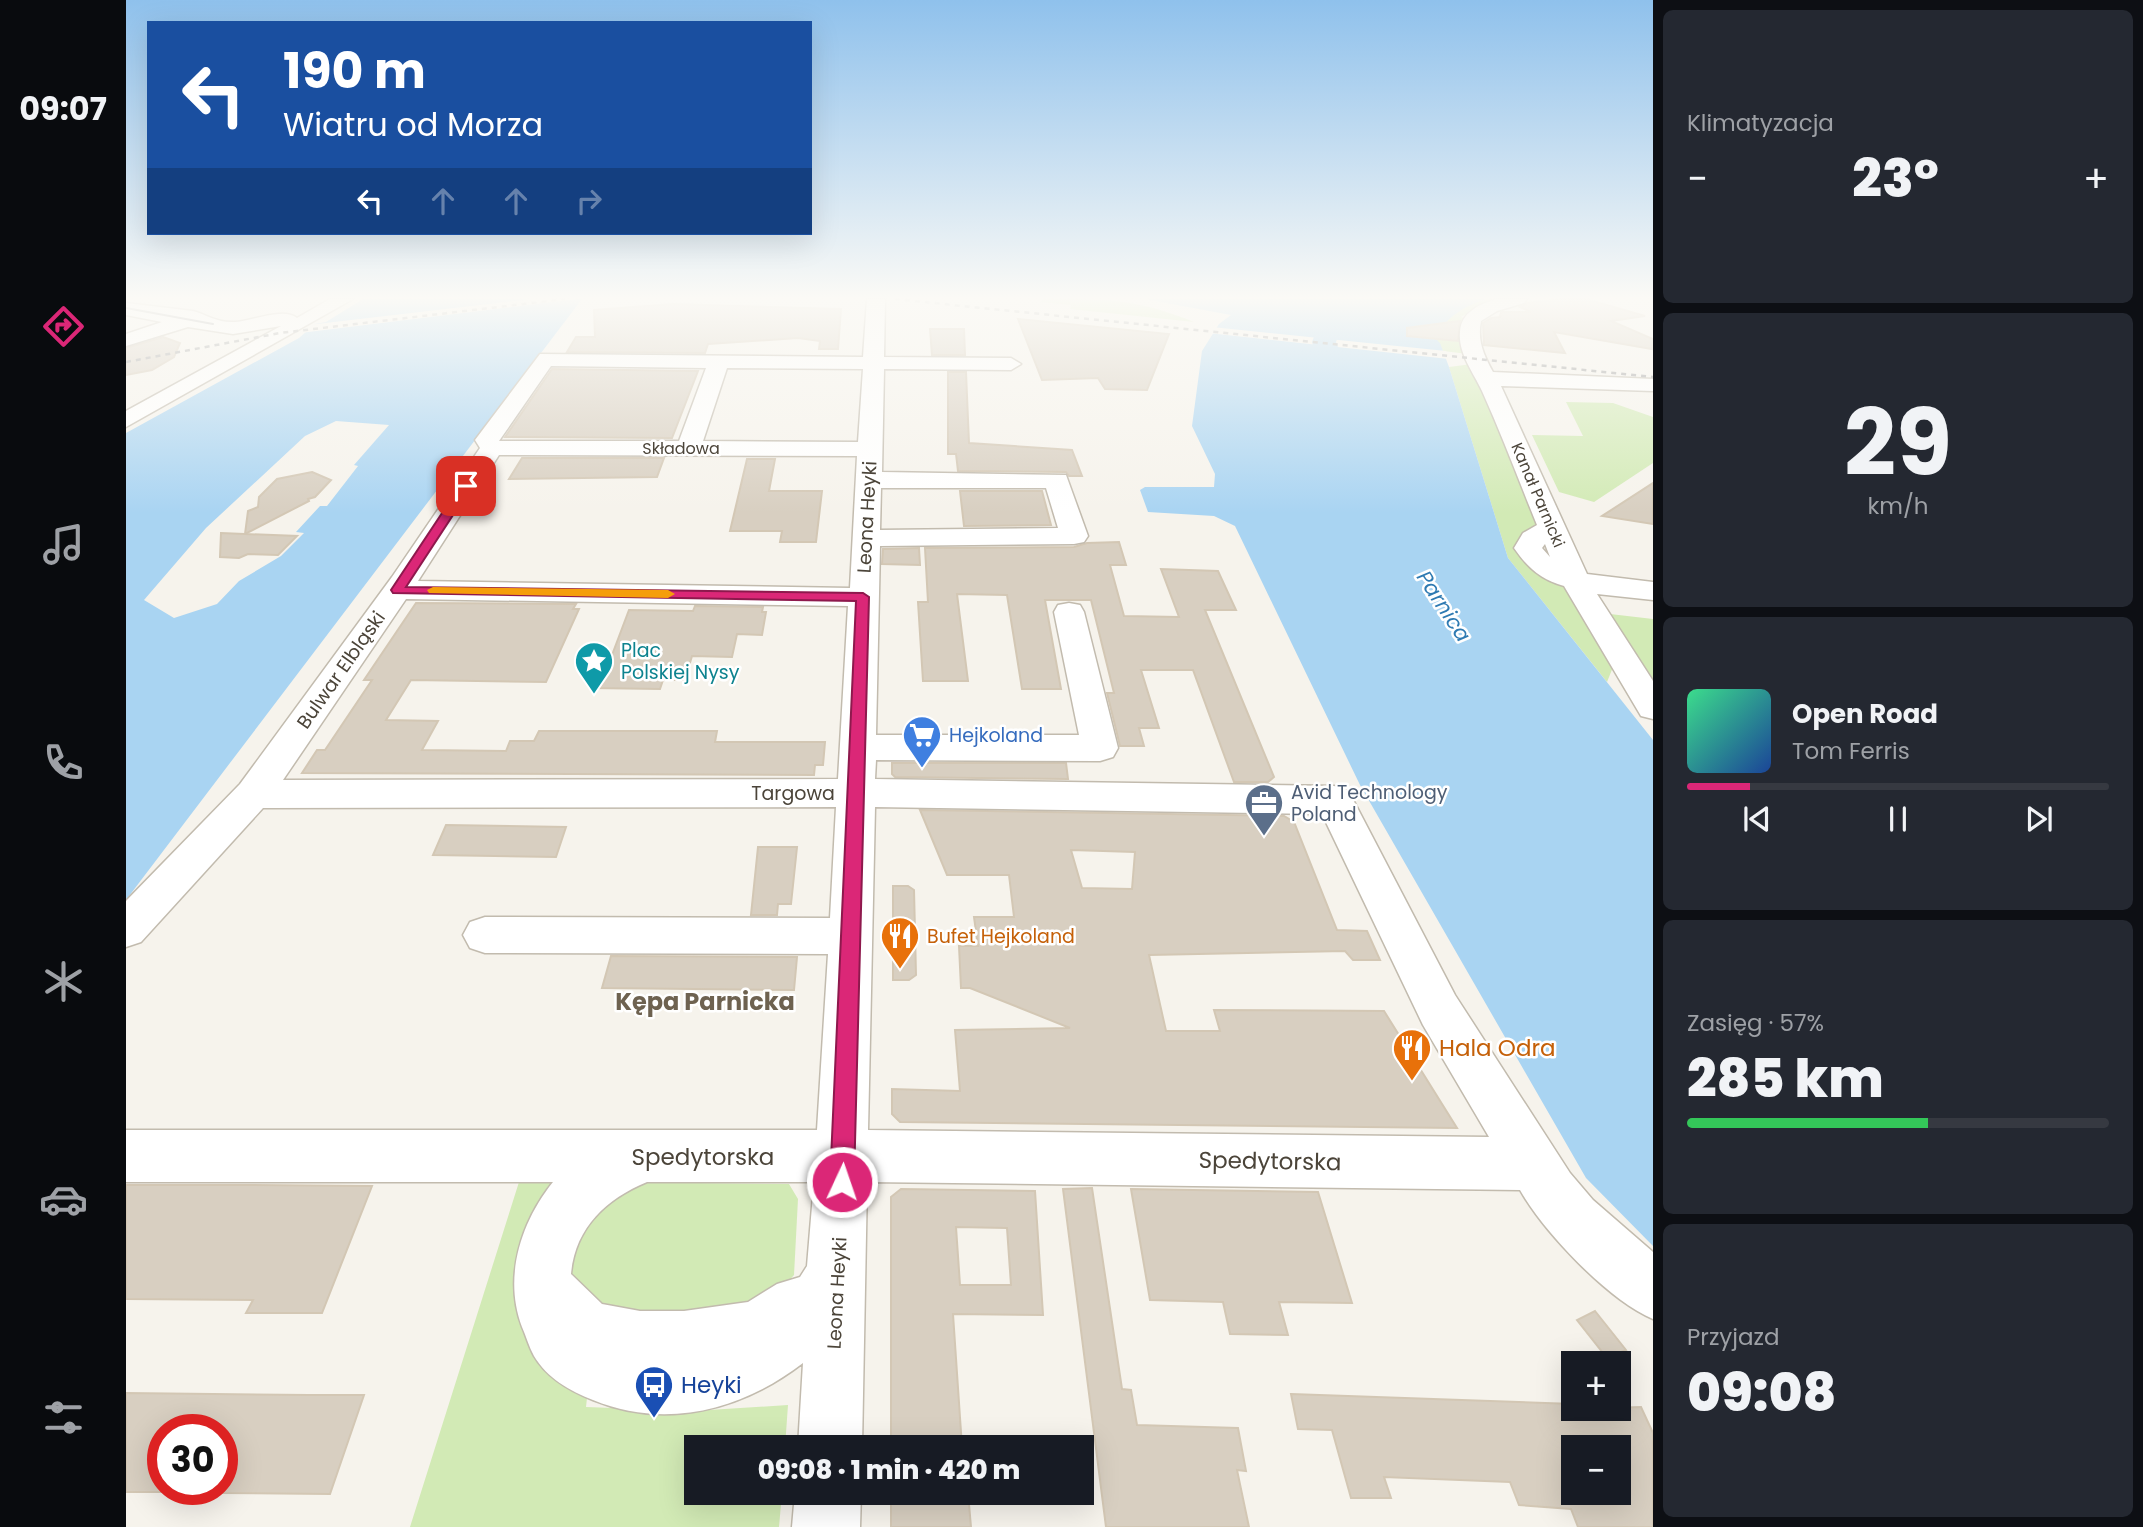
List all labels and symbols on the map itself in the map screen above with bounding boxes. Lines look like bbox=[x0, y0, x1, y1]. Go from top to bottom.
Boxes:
street label: Składowa bbox=[642, 437, 720, 460]
street label: Kanał Parnicki bbox=[1506, 439, 1570, 551]
pin bbox=[436, 456, 496, 516]
street label: Leona Heyki bbox=[851, 460, 883, 574]
water label: Parnica bbox=[1410, 565, 1478, 647]
street label: Bulwar Elbląski bbox=[290, 606, 392, 734]
place label: Plac Polskiej Nysy bbox=[621, 637, 740, 686]
place icon: Plac Polskiej Nysy bbox=[573, 640, 615, 695]
supermarket icon: Hejkoland bbox=[901, 714, 943, 769]
place label: Hejkoland bbox=[949, 722, 1043, 749]
place label: Avid Technology Poland bbox=[1291, 779, 1448, 828]
street label: Targowa bbox=[751, 780, 835, 807]
office icon: Avid Technology Poland bbox=[1243, 782, 1285, 837]
restaurant icon: Bufet Hejkoland bbox=[879, 915, 921, 970]
place label: Bufet Hejkoland bbox=[927, 923, 1075, 950]
district label: Kępa Parnicka bbox=[615, 985, 795, 1018]
restaurant icon: Hala Odra bbox=[1391, 1027, 1433, 1082]
place label: Hala Odra bbox=[1439, 1032, 1556, 1064]
street label: Spedytorska bbox=[632, 1141, 774, 1173]
street label: Spedytorska bbox=[1198, 1144, 1342, 1178]
position arrow bbox=[805, 1145, 879, 1219]
street label: Leona Heyki bbox=[821, 1236, 853, 1350]
bus stop icon: Heyki bbox=[633, 1364, 675, 1419]
place label: Heyki bbox=[681, 1369, 742, 1401]
speed limit sign: 30 bbox=[147, 1414, 238, 1505]

